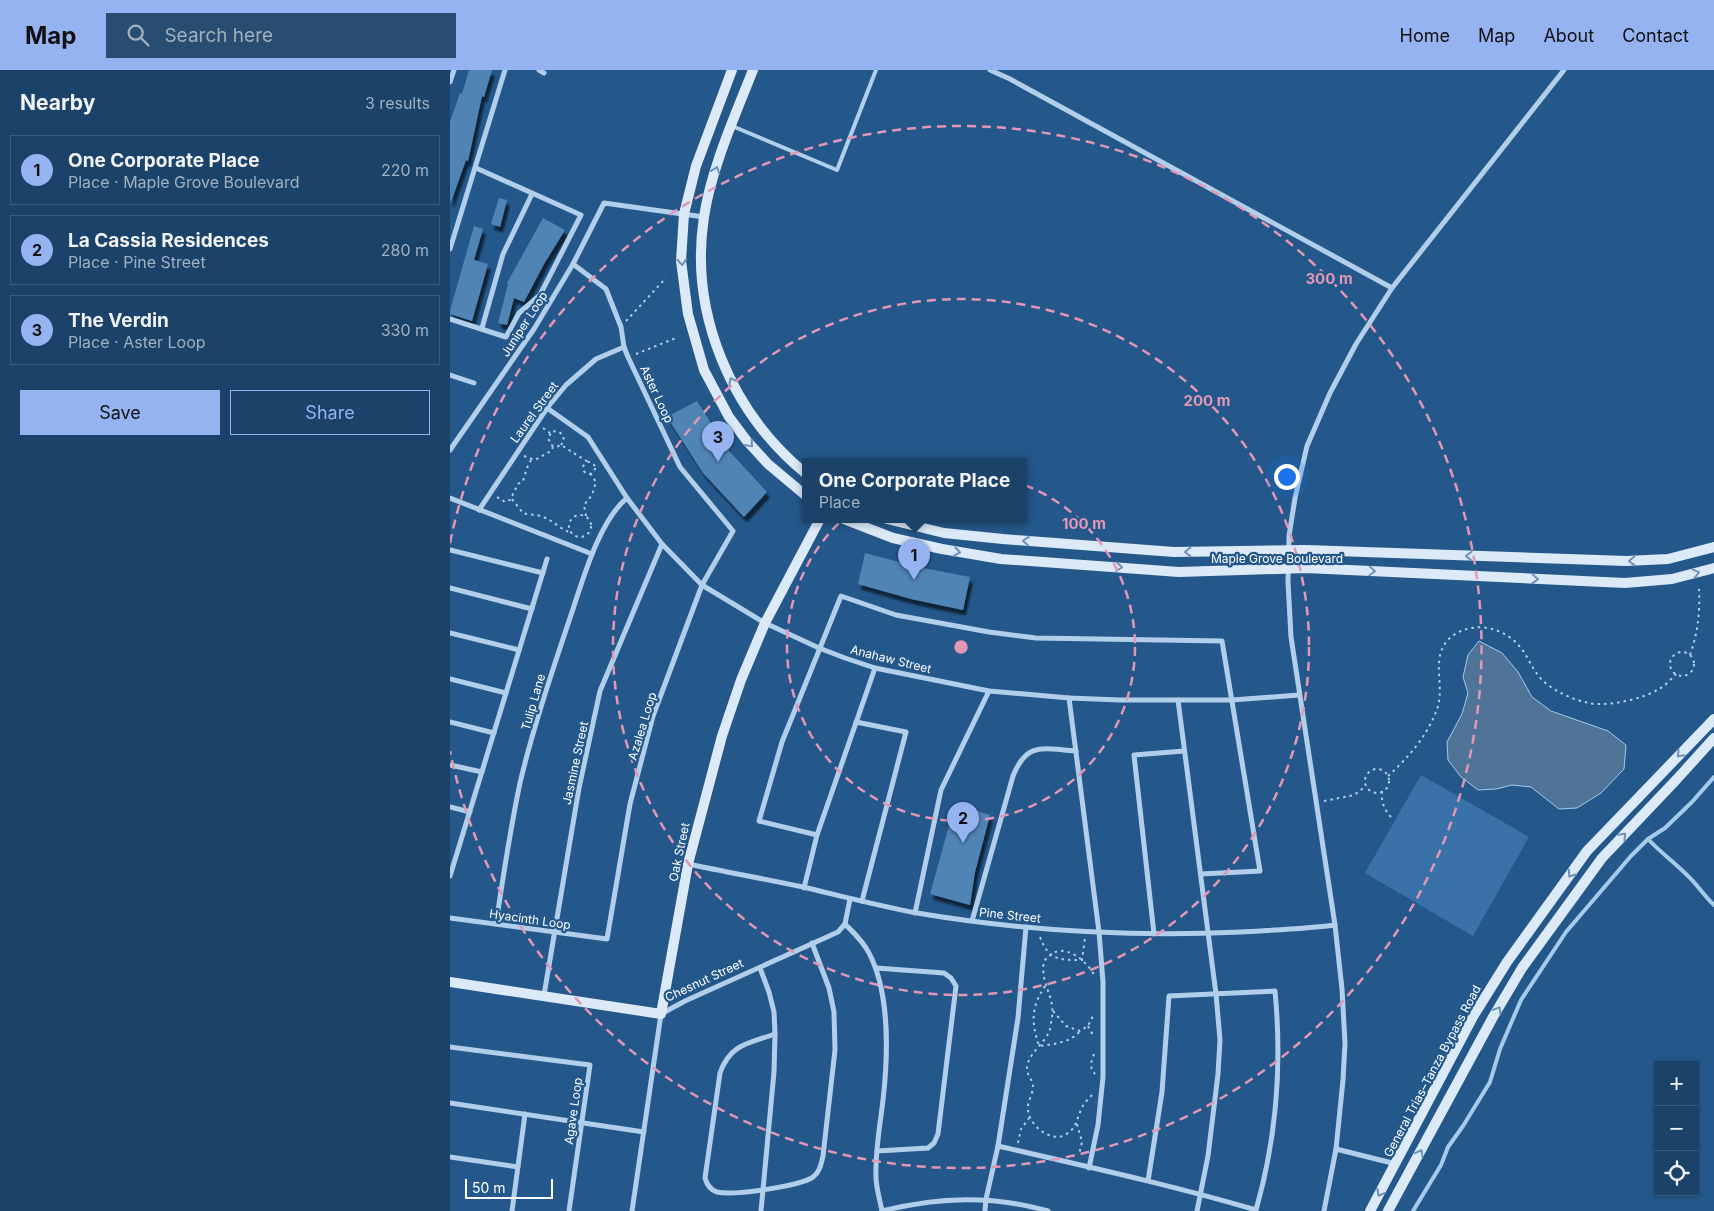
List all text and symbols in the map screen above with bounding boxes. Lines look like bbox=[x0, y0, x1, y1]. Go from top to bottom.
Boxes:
search box bbox=[106, 13, 456, 58]
text: Map bbox=[25, 21, 76, 50]
icon: search bbox=[124, 21, 152, 49]
text: Search here bbox=[164, 24, 273, 47]
text: Home bbox=[1400, 25, 1450, 46]
text: Map bbox=[1478, 25, 1515, 46]
text: About bbox=[1543, 25, 1594, 46]
text: Contact bbox=[1622, 25, 1689, 46]
text: Nearby bbox=[20, 90, 95, 115]
text: 3 results bbox=[365, 93, 430, 113]
text: One Corporate Place bbox=[68, 149, 260, 172]
text: 1 bbox=[34, 160, 40, 180]
text: 220 m bbox=[381, 160, 429, 180]
one-way arrow bbox=[711, 166, 721, 174]
text: Place · Maple Grove Boulevard bbox=[68, 172, 299, 192]
text: La Cassia Residences bbox=[68, 229, 269, 252]
text: 2 bbox=[32, 240, 42, 260]
text: 280 m bbox=[381, 240, 429, 260]
text: Place · Pine Street bbox=[68, 252, 206, 272]
one-way arrow bbox=[677, 259, 688, 267]
text: 300 m bbox=[1305, 269, 1353, 288]
street label: Juniper Loop bbox=[497, 289, 551, 359]
text: The Verdin bbox=[68, 309, 169, 332]
text: 3 bbox=[32, 320, 42, 340]
text: 330 m bbox=[381, 320, 429, 340]
text: Place · Aster Loop bbox=[68, 332, 206, 352]
street label: Aster Loop bbox=[637, 363, 677, 425]
one-way arrow bbox=[728, 377, 738, 386]
street label: Laurel Street bbox=[507, 378, 561, 446]
button: Save bbox=[20, 390, 220, 435]
button: Share bbox=[230, 390, 430, 435]
text: 200 m bbox=[1184, 391, 1230, 410]
pin: 3 bbox=[702, 421, 734, 462]
one-way arrow bbox=[744, 438, 753, 447]
popup bbox=[802, 458, 1027, 523]
your location bbox=[1274, 464, 1300, 490]
text: One Corporate Place bbox=[819, 469, 1010, 492]
text: Place bbox=[819, 492, 860, 512]
text: 100 m bbox=[1062, 514, 1106, 533]
one-way arrow bbox=[1021, 536, 1029, 547]
pin: 1 bbox=[898, 539, 930, 580]
one-way arrow bbox=[953, 546, 962, 556]
one-way arrow bbox=[1183, 547, 1191, 557]
one-way arrow bbox=[1465, 550, 1473, 561]
street label: Maple Grove Boulevard bbox=[1211, 551, 1343, 566]
one-way arrow bbox=[1628, 556, 1636, 566]
one-way arrow bbox=[1115, 561, 1123, 572]
one-way arrow bbox=[1369, 566, 1377, 577]
one-way arrow bbox=[1692, 569, 1700, 579]
one-way arrow bbox=[1531, 573, 1539, 584]
centre of rings bbox=[952, 638, 970, 656]
street label: Anahaw Street bbox=[849, 642, 933, 676]
street label: Tulip Lane bbox=[518, 672, 548, 732]
street label: Azalea Loop bbox=[625, 690, 659, 762]
street label: Jasmine Street bbox=[559, 720, 591, 806]
one-way arrow bbox=[1677, 748, 1686, 757]
pin: 2 bbox=[947, 802, 979, 843]
street label: Oak Street bbox=[665, 821, 693, 883]
one-way arrow bbox=[1617, 833, 1626, 842]
one-way arrow bbox=[1568, 868, 1577, 878]
street label: Pine Street bbox=[978, 904, 1042, 926]
street label: Hyacinth Loop bbox=[488, 906, 572, 932]
street label: Chesnut Street bbox=[663, 955, 746, 1005]
street label: General Trias–Tanza Bypass Road bbox=[1380, 982, 1484, 1160]
one-way arrow bbox=[1491, 1007, 1501, 1016]
map controls bbox=[1654, 1061, 1699, 1196]
button: + bbox=[1654, 1061, 1699, 1106]
street label: Agave Loop bbox=[561, 1076, 585, 1146]
button: − bbox=[1654, 1106, 1699, 1151]
one-way arrow bbox=[1414, 1149, 1424, 1158]
button: locate bbox=[1654, 1151, 1699, 1196]
scale bar bbox=[465, 1176, 552, 1199]
text: 50 m bbox=[472, 1179, 506, 1196]
one-way arrow bbox=[1376, 1187, 1386, 1196]

